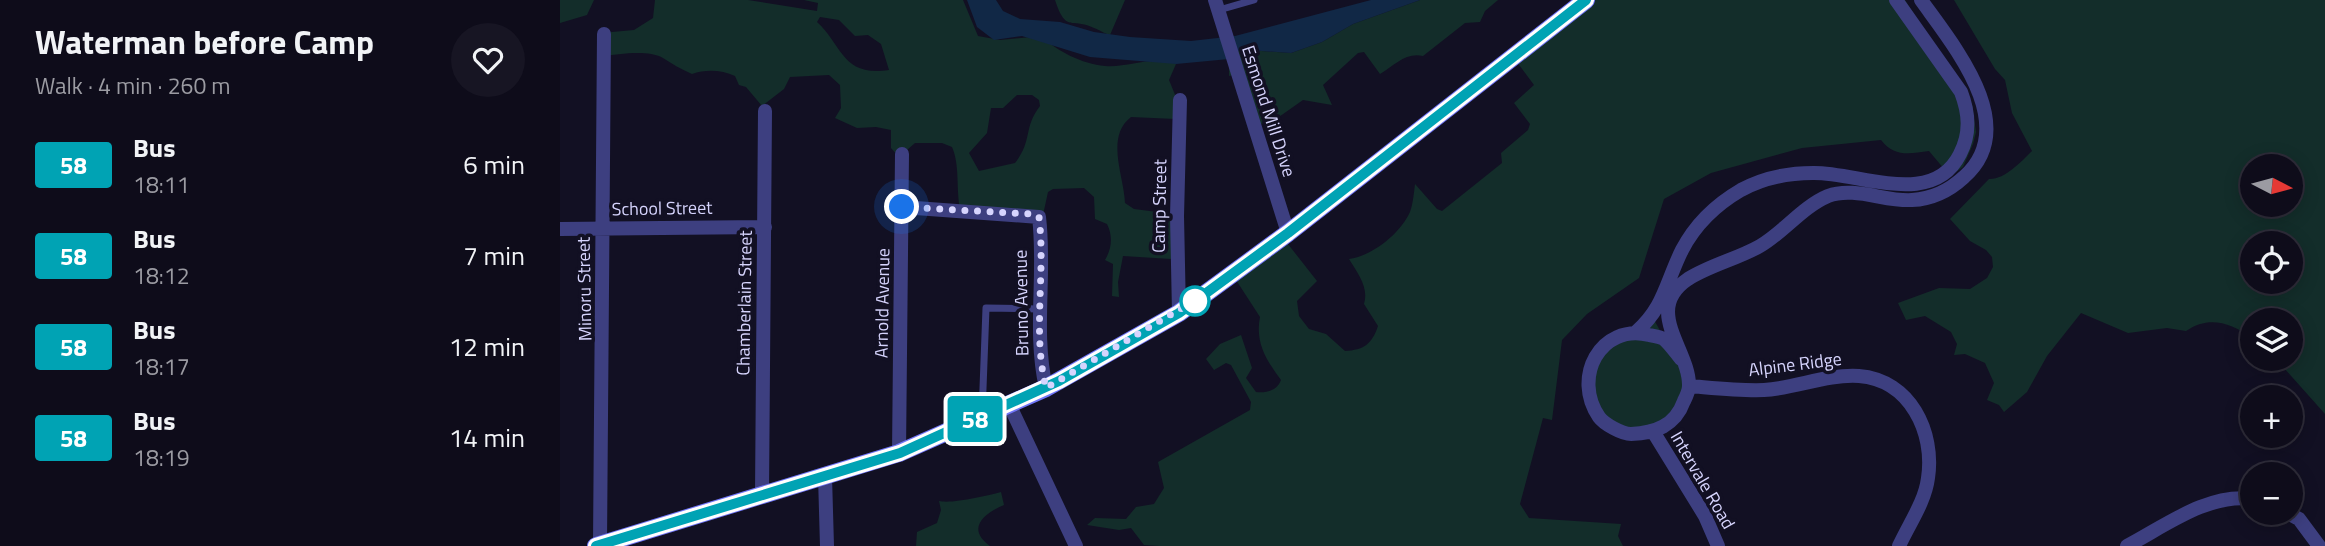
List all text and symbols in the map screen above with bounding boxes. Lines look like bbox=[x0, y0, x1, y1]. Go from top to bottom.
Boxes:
text: Waterman before Camp bbox=[35, 17, 374, 67]
button: heart bbox=[451, 23, 525, 97]
street label: Esmond Mill Drive bbox=[1235, 42, 1303, 180]
text: Walk · 4 min · 260 m bbox=[35, 68, 231, 103]
text: Bus bbox=[133, 128, 175, 167]
text: 6 min bbox=[463, 145, 525, 184]
text: 58 bbox=[60, 147, 87, 183]
north arrow bbox=[2240, 154, 2303, 217]
map controls bbox=[2240, 154, 2303, 525]
street label: Camp Street bbox=[1145, 158, 1173, 253]
text: 18:11 bbox=[133, 167, 190, 202]
your location bbox=[884, 189, 919, 224]
street label: School Street bbox=[611, 194, 713, 222]
text: Bus bbox=[133, 219, 175, 258]
street label: Chamberlain Street bbox=[729, 229, 759, 376]
button: locate bbox=[2240, 231, 2303, 294]
text: 7 min bbox=[463, 236, 525, 275]
street label: Minoru Street bbox=[570, 236, 598, 341]
text: 58 bbox=[60, 238, 87, 274]
street label: Arnold Avenue bbox=[868, 248, 896, 358]
street label: Bruno Avenue bbox=[1007, 250, 1035, 356]
text: 18:12 bbox=[133, 258, 190, 293]
unlabelled marker bbox=[1180, 286, 1210, 316]
button: layers bbox=[2240, 308, 2303, 371]
text: Bus bbox=[133, 310, 175, 349]
text: 12 min bbox=[449, 327, 525, 366]
text: 58 bbox=[60, 329, 87, 365]
street label: Alpine Ridge bbox=[1747, 345, 1843, 383]
text: 18:17 bbox=[133, 349, 190, 384]
button: + bbox=[2240, 385, 2303, 448]
line badge: 58 bbox=[944, 396, 1006, 442]
text: Bus bbox=[133, 401, 175, 440]
text: 58 bbox=[962, 401, 988, 437]
text: 14 min bbox=[449, 418, 525, 457]
text: 58 bbox=[60, 420, 87, 456]
street label: Intervale Road bbox=[1664, 426, 1742, 534]
text: 18:19 bbox=[133, 440, 190, 475]
button: − bbox=[2240, 462, 2303, 525]

